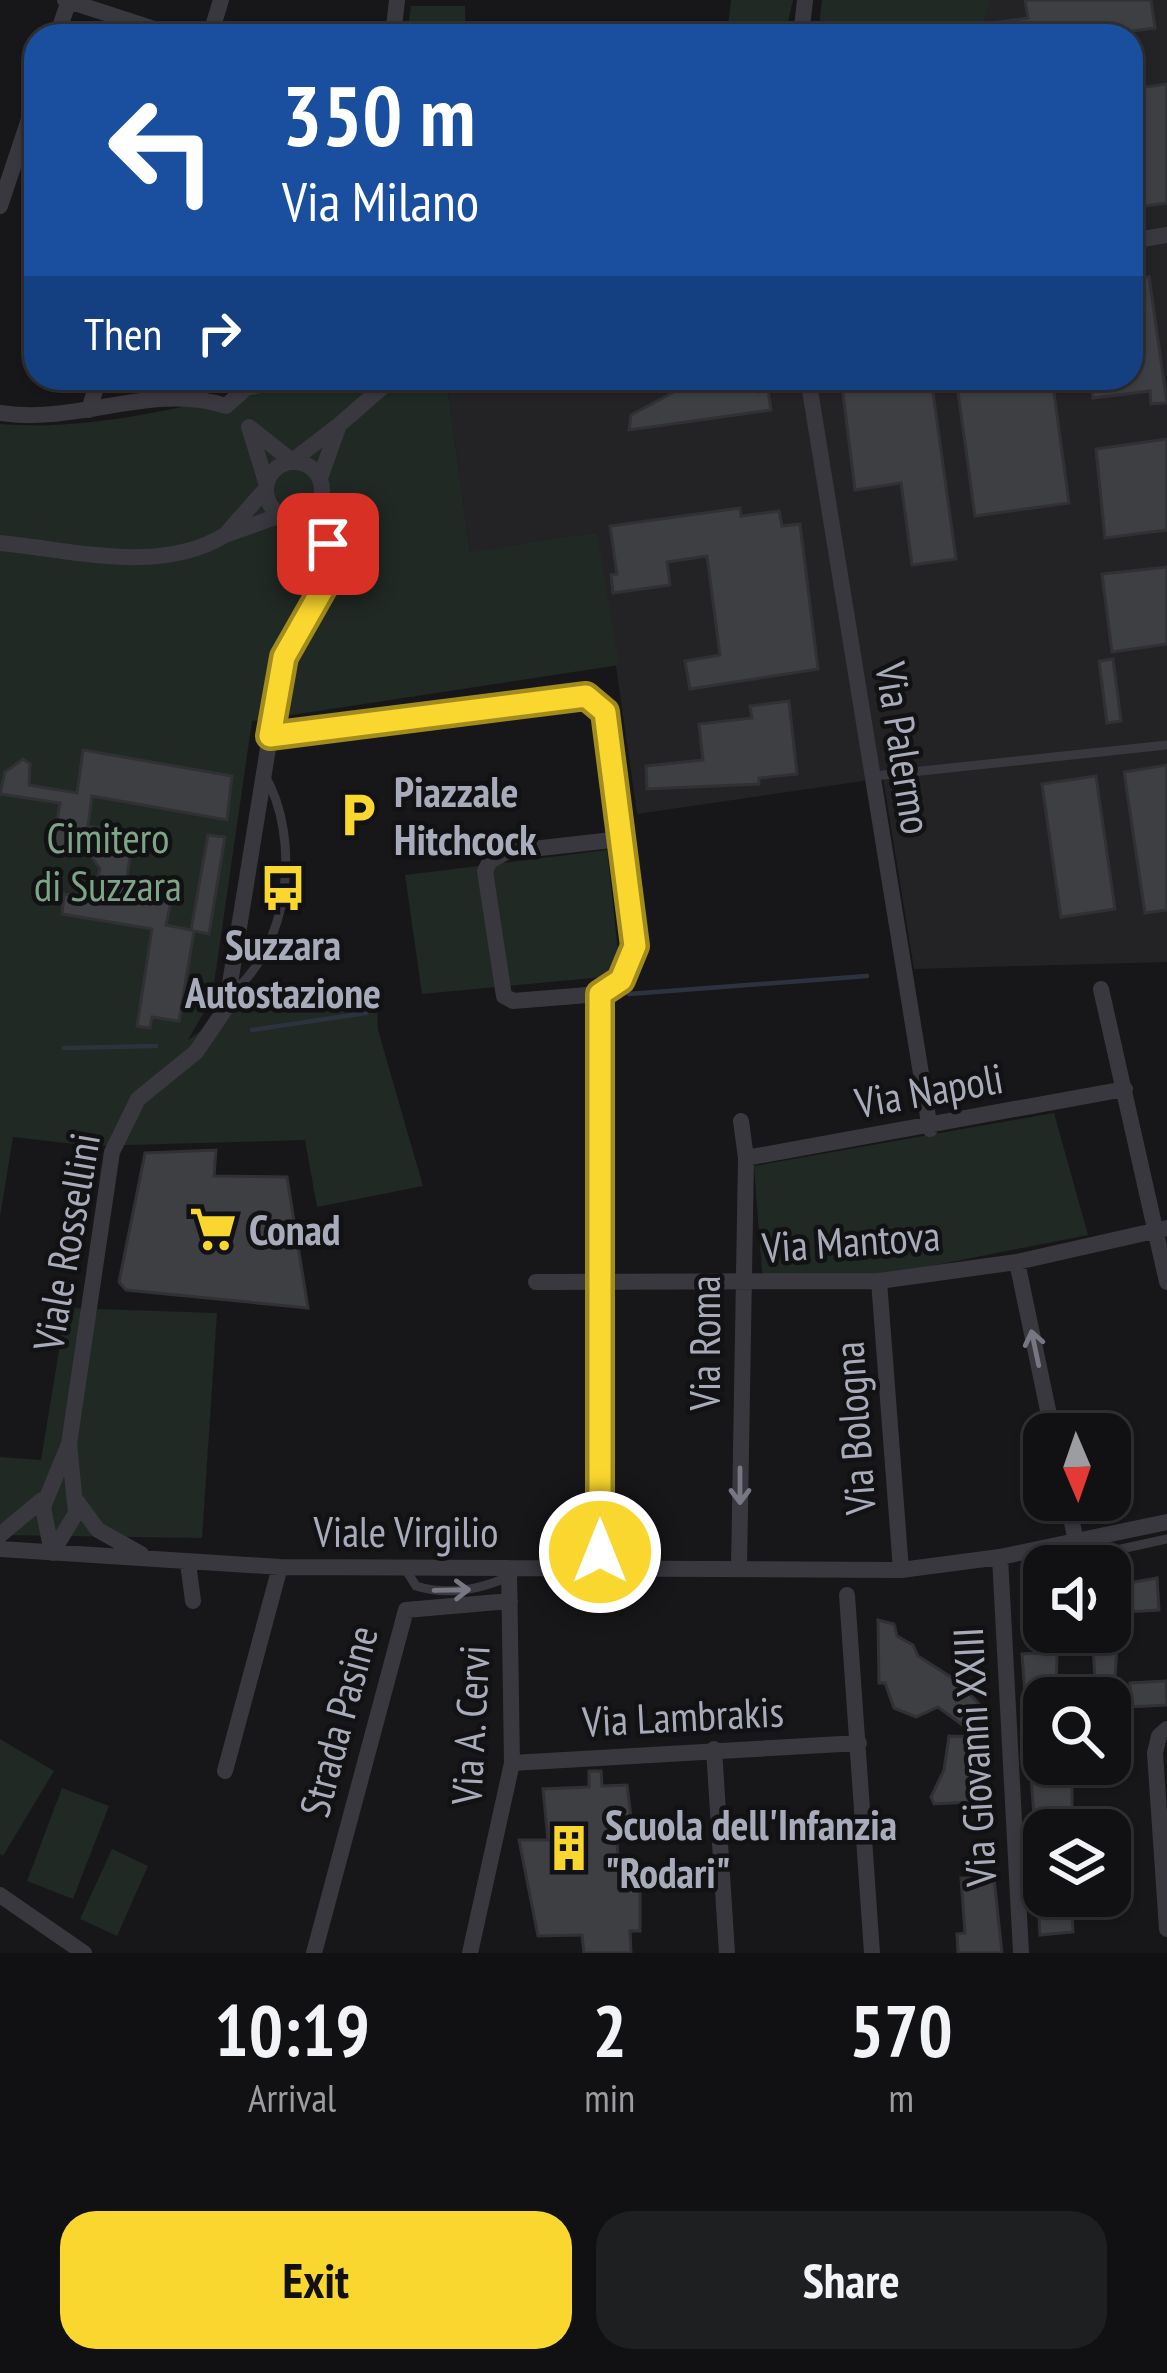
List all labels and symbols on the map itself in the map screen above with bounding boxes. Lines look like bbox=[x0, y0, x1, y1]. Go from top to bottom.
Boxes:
pin bbox=[277, 493, 379, 595]
street label: Via Palermo bbox=[863, 657, 945, 838]
place label: Piazzale Hitchcock bbox=[394, 764, 537, 867]
parking icon: Piazzale Hitchcock bbox=[333, 790, 383, 840]
park label: Cimitero di Suzzara bbox=[34, 810, 182, 913]
bus stop icon: Suzzara Autostazione bbox=[258, 863, 308, 913]
place label: Suzzara Autostazione bbox=[184, 917, 381, 1020]
street label: Via Napoli bbox=[850, 1050, 1007, 1130]
street label: Viale Rossellini bbox=[20, 1129, 112, 1356]
place label: Conad bbox=[249, 1202, 341, 1257]
supermarket icon: Conad bbox=[188, 1204, 238, 1254]
street label: Via Mantova bbox=[759, 1207, 942, 1275]
street label: Via Roma bbox=[677, 1275, 732, 1412]
one-way arrow bbox=[1023, 1329, 1046, 1368]
street label: Via Bologna bbox=[821, 1340, 888, 1517]
north arrow bbox=[1023, 1413, 1131, 1521]
one-way arrow bbox=[729, 1466, 751, 1505]
position arrow bbox=[537, 1489, 663, 1615]
street label: Viale Virgilio bbox=[313, 1504, 498, 1559]
one-way arrow bbox=[432, 1579, 471, 1602]
street label: Strada Pasine bbox=[286, 1619, 390, 1823]
street label: Via Giovanni XXIII bbox=[940, 1626, 1008, 1889]
street label: Via A. Cervi bbox=[438, 1644, 502, 1807]
street label: Via Lambrakis bbox=[580, 1683, 785, 1749]
place label: Scuola dell'Infanzia "Rodari" bbox=[605, 1797, 897, 1900]
building icon: Scuola dell'Infanzia "Rodari" bbox=[544, 1823, 594, 1873]

